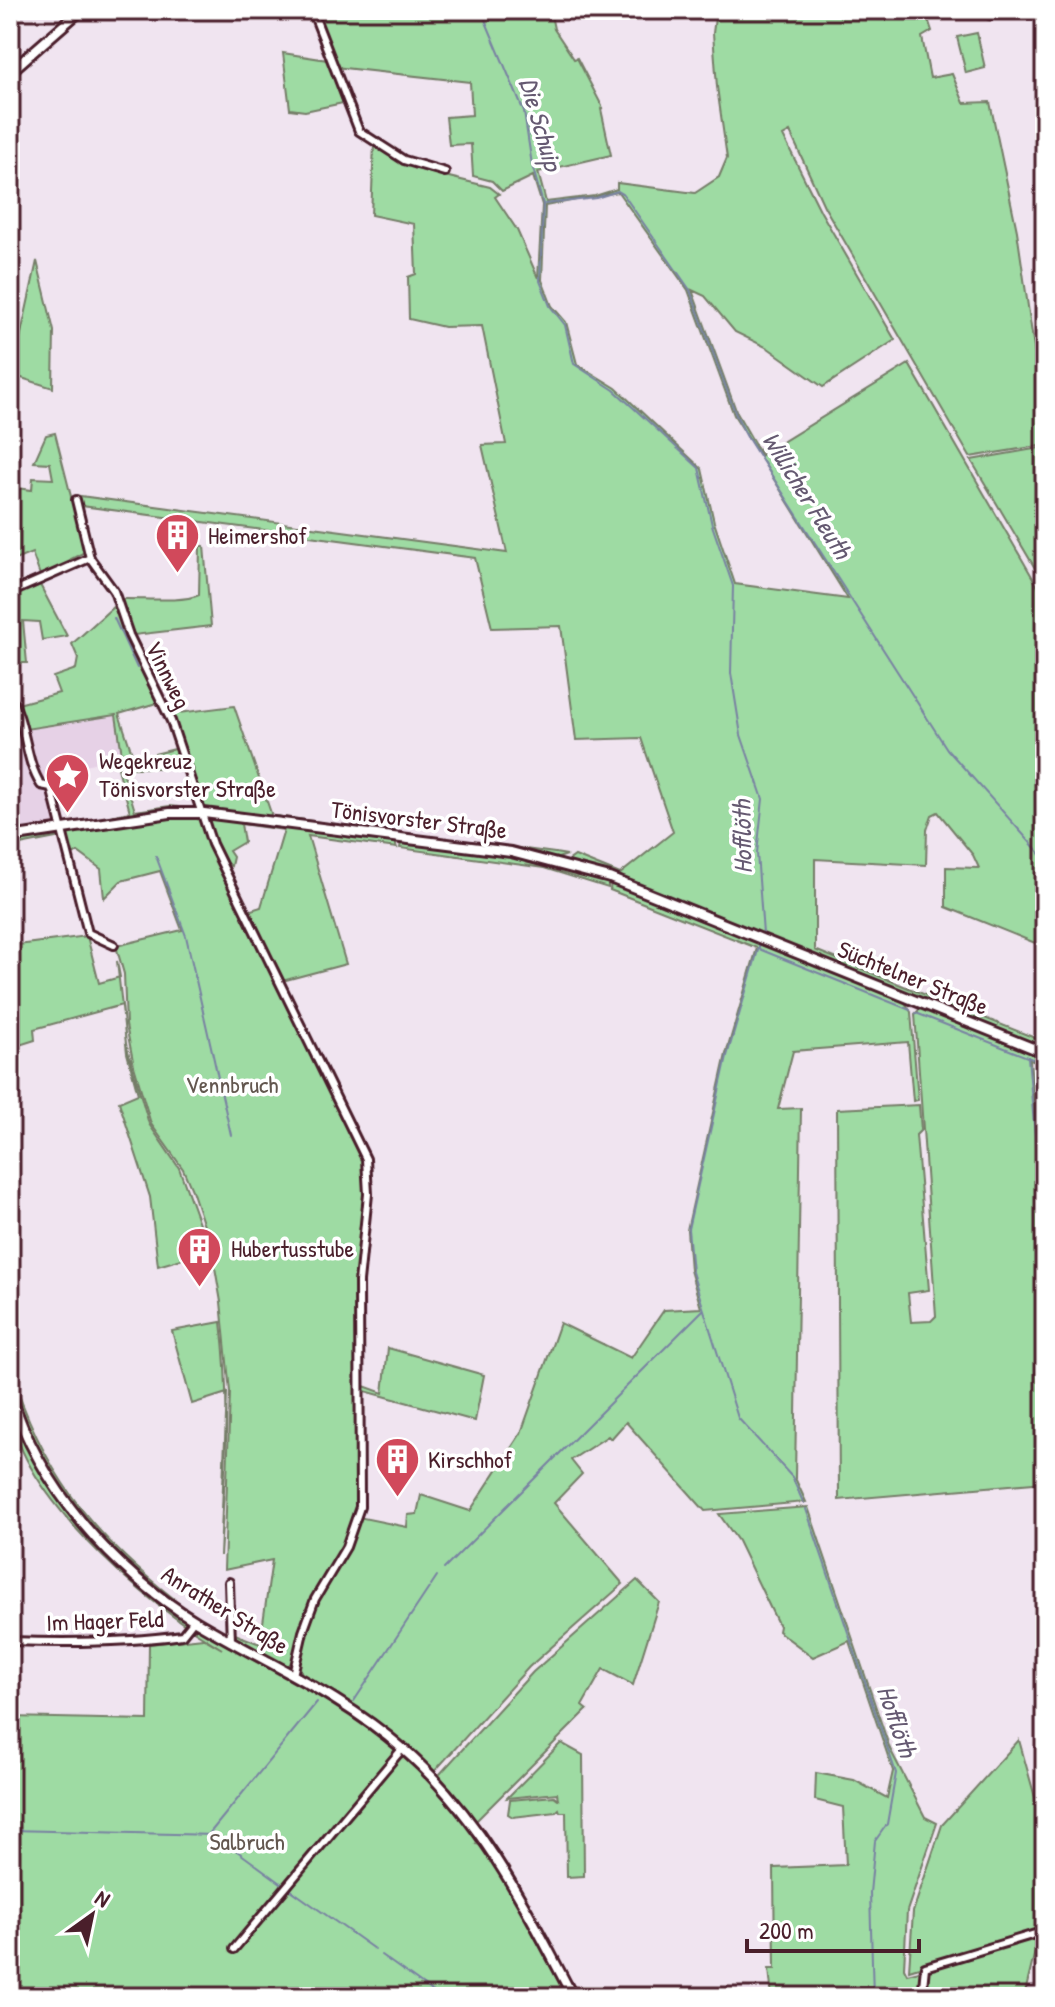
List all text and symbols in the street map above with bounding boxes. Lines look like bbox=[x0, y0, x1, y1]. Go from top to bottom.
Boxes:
water label: Die Schuip bbox=[511, 73, 572, 176]
water label: Willicher Fleuth bbox=[755, 425, 861, 567]
building icon: Heimershof bbox=[153, 512, 201, 575]
place label: Heimershof bbox=[208, 519, 307, 551]
street label: Vinnweg bbox=[139, 635, 199, 714]
place label: Wegekreuz Tönisvorster Straße bbox=[99, 744, 276, 804]
place icon: Wegekreuz Tönisvorster Straße bbox=[44, 751, 92, 814]
street label: Tönisvorster Straße bbox=[329, 792, 509, 846]
water label: Hofflöth bbox=[723, 798, 760, 874]
street label: Süchtelner Straße bbox=[833, 932, 994, 1022]
park label: Vennbruch bbox=[186, 1068, 278, 1100]
building icon: Hubertusstube bbox=[176, 1225, 224, 1288]
place label: Hubertusstube bbox=[231, 1232, 355, 1264]
building icon: Kirschhof bbox=[373, 1436, 421, 1499]
place label: Kirschhof bbox=[428, 1443, 513, 1475]
street label: Anrather Straße bbox=[156, 1557, 295, 1661]
street label: Im Hager Feld bbox=[46, 1602, 164, 1638]
water label: Hofflöth bbox=[869, 1680, 927, 1763]
park label: Salbruch bbox=[210, 1825, 284, 1857]
north arrow bbox=[52, 1875, 132, 1955]
text: N bbox=[90, 1882, 116, 1914]
scale bar bbox=[747, 1903, 919, 1953]
text: 200 m bbox=[759, 1914, 814, 1946]

